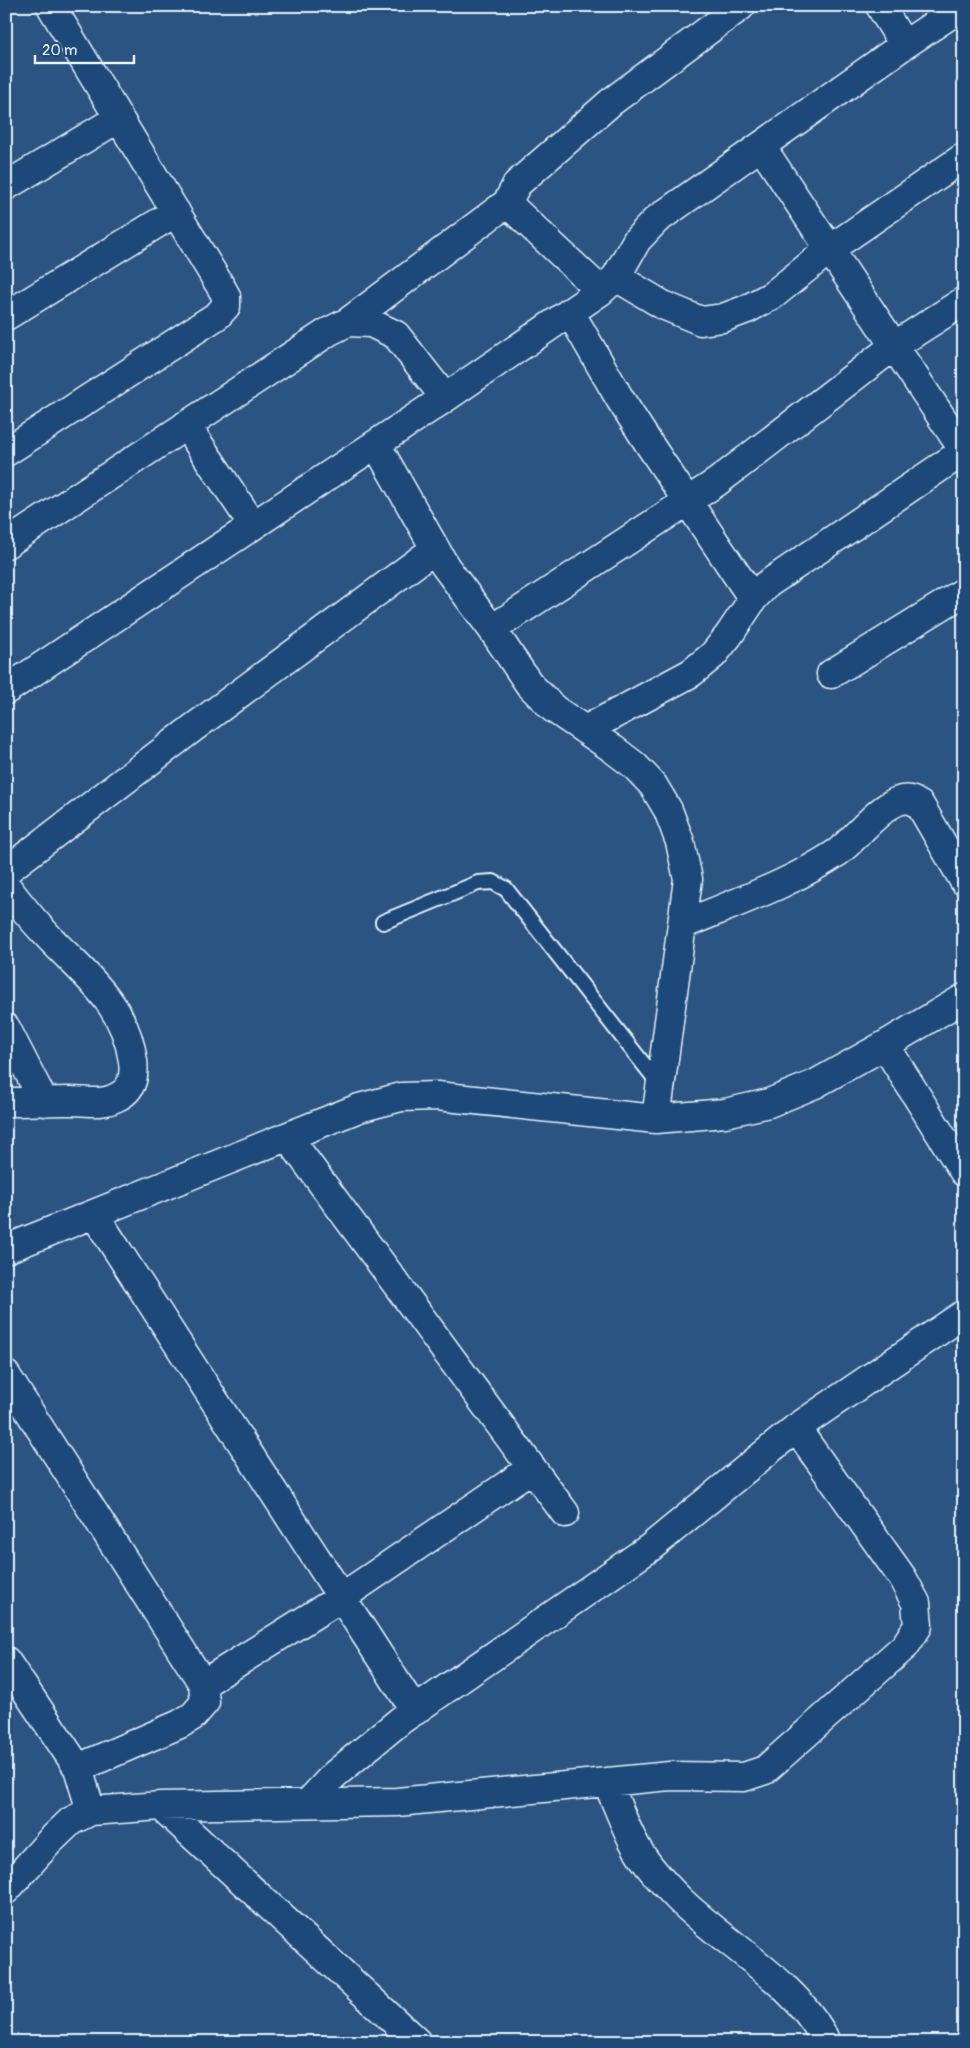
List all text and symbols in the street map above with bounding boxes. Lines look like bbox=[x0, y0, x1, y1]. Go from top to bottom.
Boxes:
scale bar bbox=[35, 32, 134, 64]
text: 20 m bbox=[42, 41, 77, 60]

